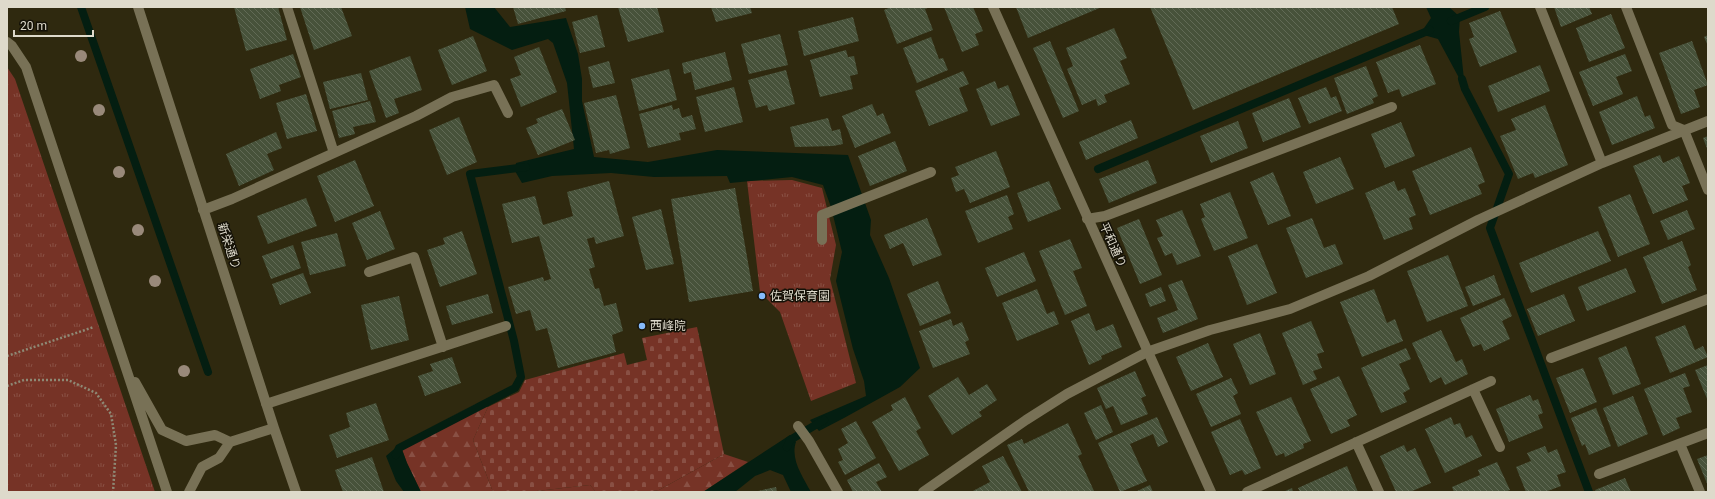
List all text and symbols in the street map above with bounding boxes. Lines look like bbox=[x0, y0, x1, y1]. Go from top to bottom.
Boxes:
scale bar bbox=[14, 12, 93, 38]
text: 20 m bbox=[20, 19, 47, 33]
street label: 平和通り bbox=[1097, 220, 1129, 270]
street label: 新栄通り bbox=[215, 221, 243, 271]
place label: 佐賀保育園 bbox=[770, 289, 830, 303]
marker: 佐賀保育園 bbox=[757, 291, 767, 301]
place label: 西峰院 bbox=[650, 319, 686, 333]
marker: 西峰院 bbox=[637, 321, 647, 331]

